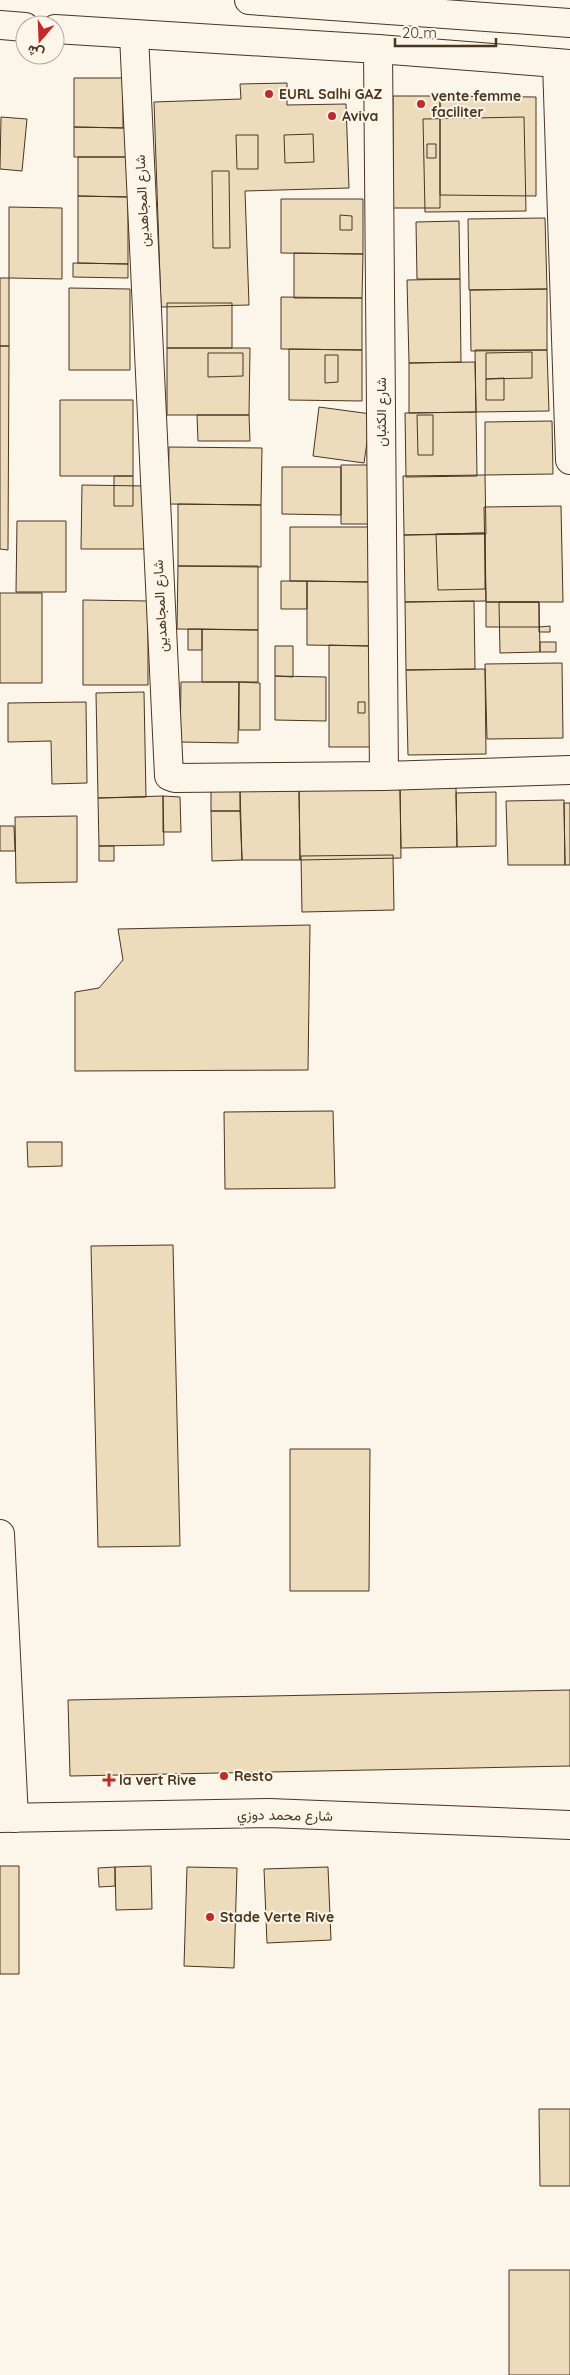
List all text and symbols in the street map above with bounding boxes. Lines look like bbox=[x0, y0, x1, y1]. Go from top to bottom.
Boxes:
north arrow bbox=[15, 15, 65, 65]
scale bar bbox=[395, 15, 496, 47]
text: 20 m bbox=[402, 23, 437, 42]
text: ش bbox=[25, 41, 47, 64]
place label: EURL Salhi GAZ bbox=[279, 85, 382, 103]
place label: vente femme faciliter bbox=[431, 87, 521, 121]
marker: EURL Salhi GAZ bbox=[263, 88, 275, 100]
marker: vente femme faciliter bbox=[415, 98, 427, 110]
place label: Aviva bbox=[342, 107, 378, 125]
marker: Aviva bbox=[326, 110, 338, 122]
street label: شارع المجاهدين bbox=[131, 154, 155, 248]
street label: شارع الكثبان bbox=[372, 377, 392, 447]
street label: شارع المجاهدين bbox=[149, 559, 173, 653]
place label: Resto bbox=[234, 1767, 273, 1785]
marker: Resto bbox=[218, 1770, 230, 1782]
place label: la vert Rive bbox=[119, 1771, 196, 1789]
marker: la vert Rive bbox=[103, 1774, 115, 1786]
street label: شارع محمد دوزي bbox=[237, 1805, 333, 1828]
place label: Stade Verte Rive bbox=[220, 1908, 334, 1926]
marker: Stade Verte Rive bbox=[204, 1911, 216, 1923]

